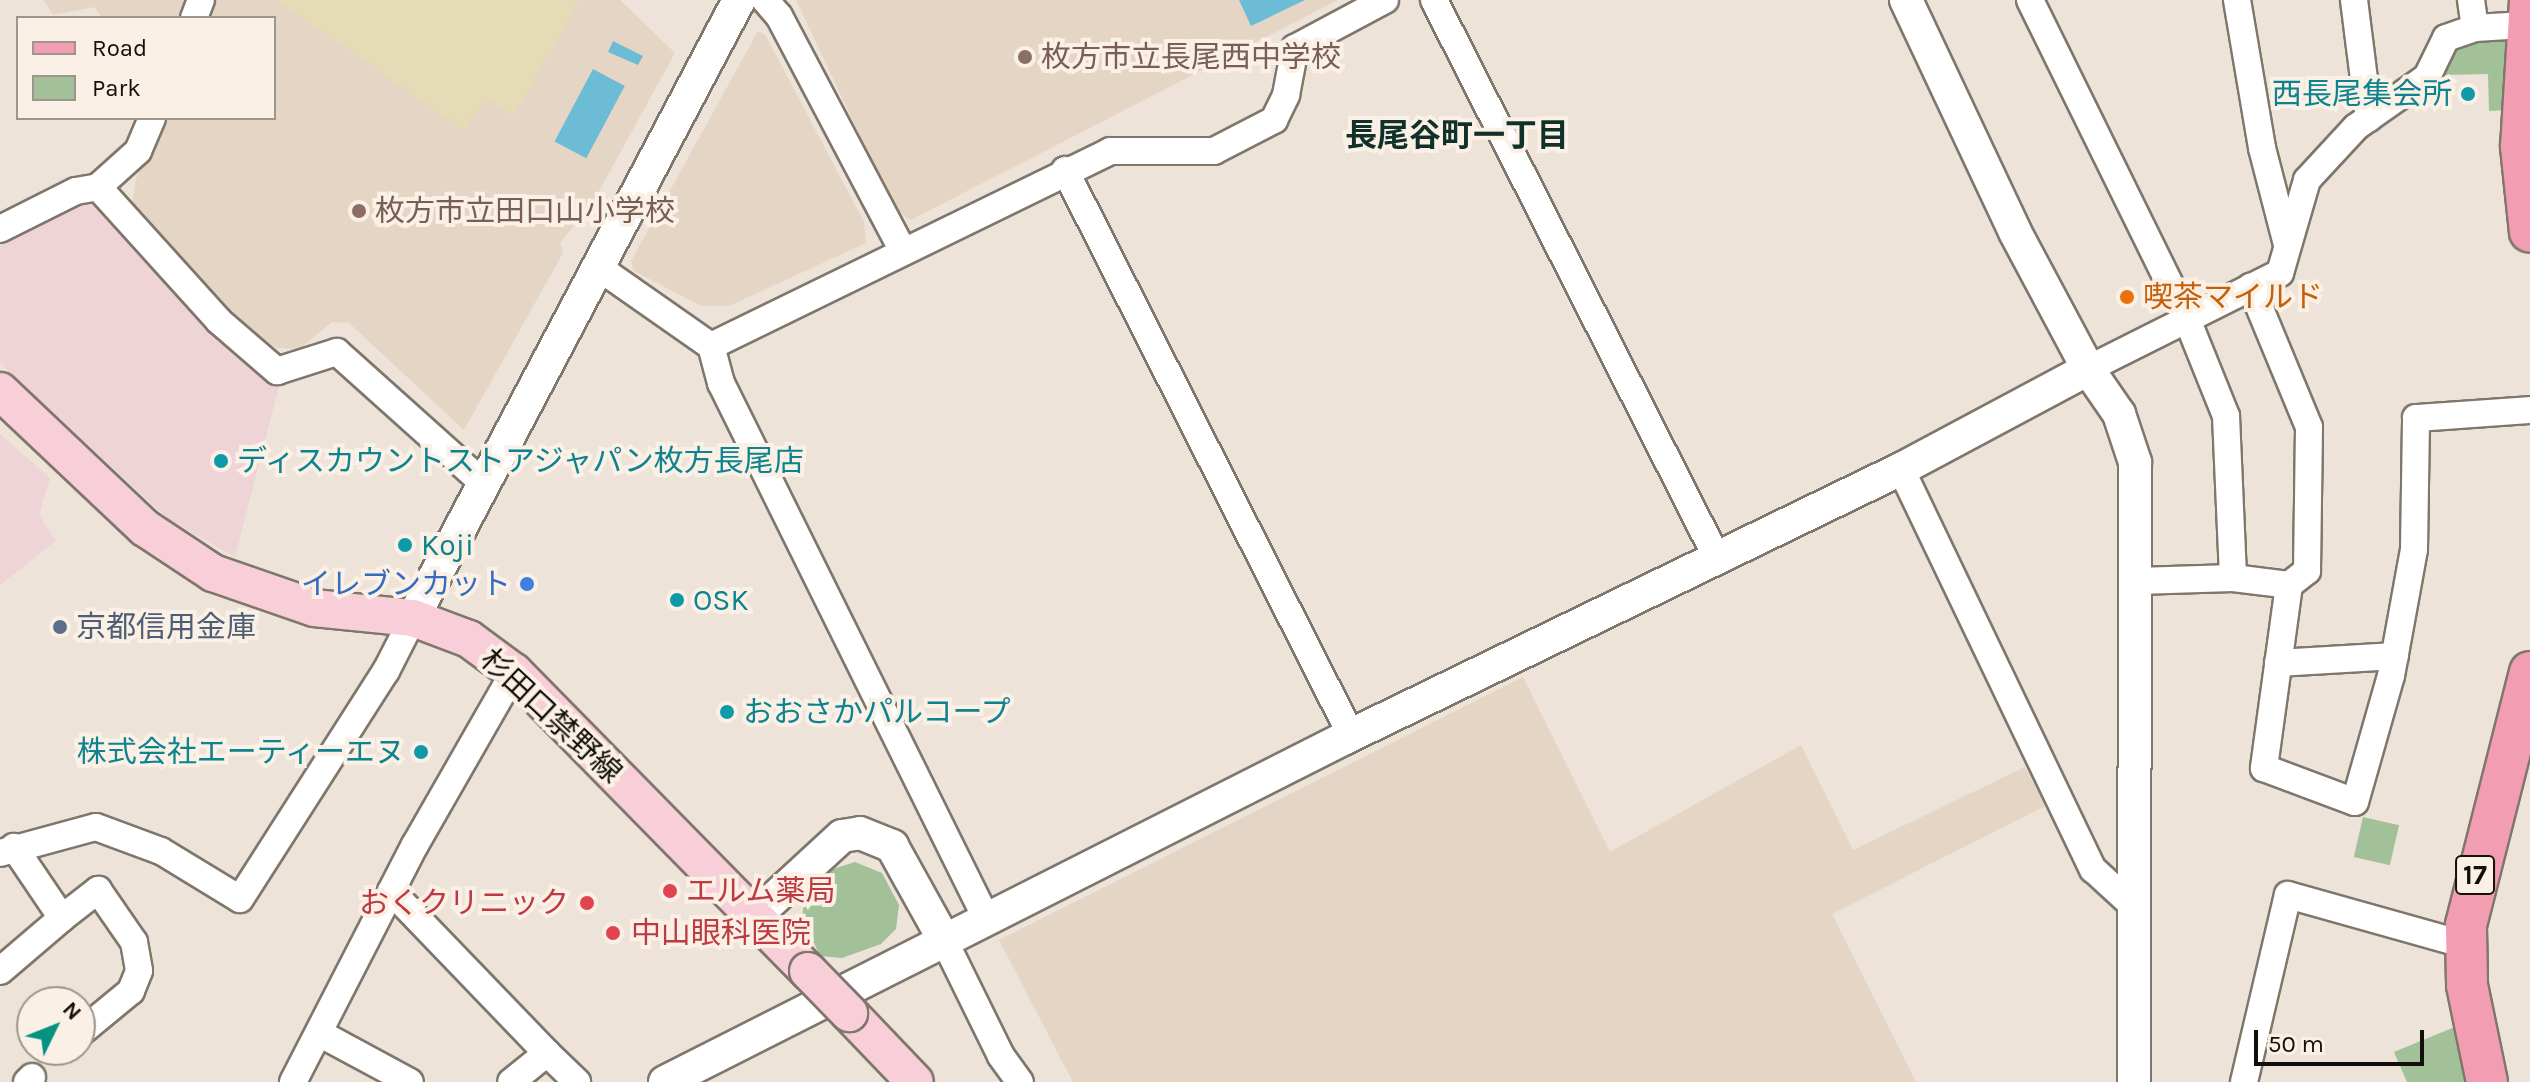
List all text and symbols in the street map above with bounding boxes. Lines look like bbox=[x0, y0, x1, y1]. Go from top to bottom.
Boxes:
legend bbox=[16, 16, 276, 120]
text: Road bbox=[92, 34, 147, 62]
place label: 枚方市立長尾西中学校 bbox=[1041, 39, 1341, 75]
marker: 枚方市立長尾西中学校 bbox=[1016, 48, 1034, 66]
text: Park bbox=[92, 74, 141, 102]
place label: 西長尾集会所 bbox=[2272, 76, 2452, 112]
marker: 西長尾集会所 bbox=[2459, 85, 2477, 103]
district label: 長尾谷町一丁目 bbox=[1345, 117, 1569, 155]
place label: 枚方市立田口山小学校 bbox=[375, 193, 675, 229]
marker: 枚方市立田口山小学校 bbox=[350, 202, 368, 220]
place label: 喫茶マイルド bbox=[2143, 279, 2323, 315]
marker: 喫茶マイルド bbox=[2118, 288, 2136, 306]
place label: ディスカウントストアジャパン枚方長尾店 bbox=[237, 443, 807, 479]
marker: ディスカウントストアジャパン枚方長尾店 bbox=[212, 452, 230, 470]
place label: Koji bbox=[421, 527, 474, 563]
marker: Koji bbox=[396, 536, 414, 554]
place label: イレブンカット bbox=[301, 566, 511, 602]
marker: イレブンカット bbox=[518, 575, 536, 593]
place label: OSK bbox=[693, 582, 749, 618]
marker: OSK bbox=[668, 591, 686, 609]
place label: 京都信用金庫 bbox=[76, 609, 256, 645]
marker: 京都信用金庫 bbox=[51, 618, 69, 636]
street label: 杉田口禁野線 bbox=[473, 641, 629, 791]
place label: おおさかパルコープ bbox=[743, 694, 1013, 730]
marker: おおさかパルコープ bbox=[718, 703, 736, 721]
place label: 株式会社エーティーエヌ bbox=[75, 734, 405, 770]
marker: 株式会社エーティーエヌ bbox=[412, 743, 430, 761]
road number: 17 bbox=[2455, 851, 2495, 899]
place label: エルム薬局 bbox=[686, 873, 836, 909]
marker: エルム薬局 bbox=[661, 882, 679, 900]
place label: おくクリニック bbox=[359, 885, 569, 921]
marker: おくクリニック bbox=[576, 892, 598, 914]
place label: 中山眼科医院 bbox=[631, 915, 811, 951]
marker: 中山眼科医院 bbox=[602, 922, 624, 944]
north arrow bbox=[16, 986, 96, 1066]
text: N bbox=[57, 996, 87, 1026]
scale bar bbox=[2258, 1014, 2428, 1064]
text: 50 m bbox=[2268, 1030, 2324, 1058]

